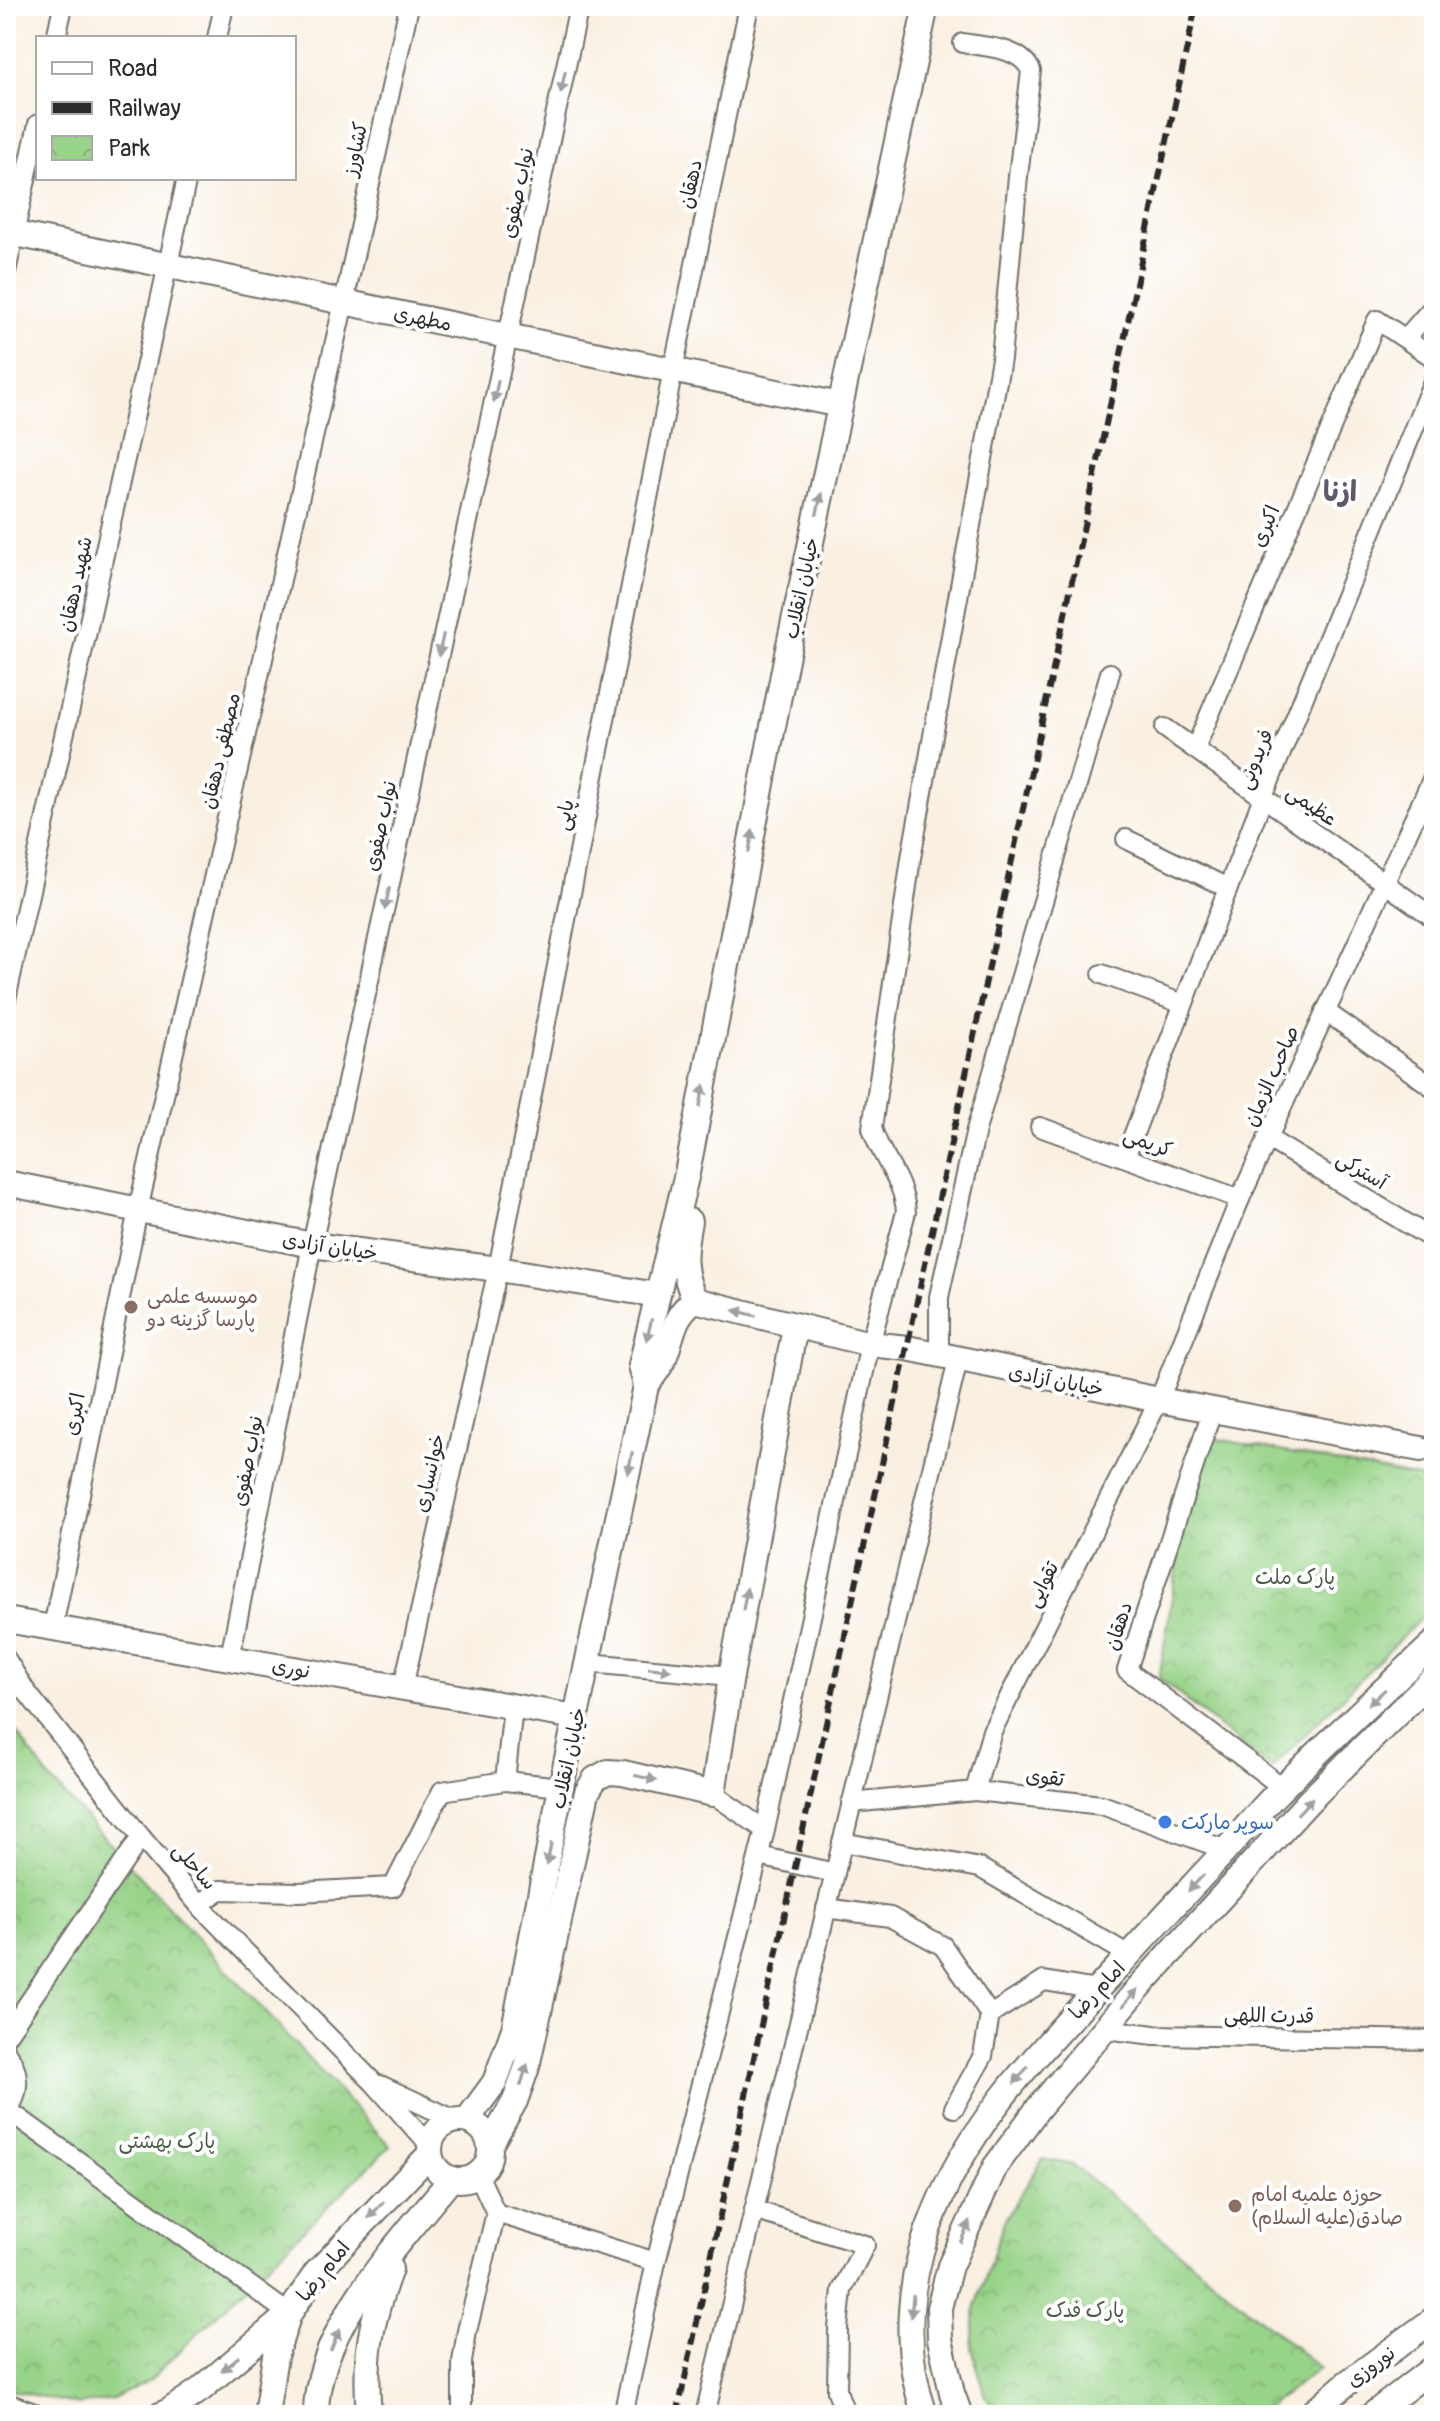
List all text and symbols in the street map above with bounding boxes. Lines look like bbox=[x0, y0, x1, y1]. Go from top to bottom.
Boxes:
legend bbox=[36, 36, 296, 180]
text: Road bbox=[108, 54, 158, 83]
one-way arrow bbox=[556, 70, 569, 95]
text: Railway bbox=[108, 94, 181, 123]
street label: کشاورز bbox=[337, 120, 373, 181]
text: Park bbox=[108, 134, 150, 163]
street label: نواب صفوی bbox=[496, 146, 539, 241]
street label: دهقان bbox=[673, 157, 708, 211]
street label: مطهری bbox=[392, 300, 454, 337]
one-way arrow bbox=[489, 379, 502, 404]
district label: ازنا bbox=[1323, 475, 1357, 510]
one-way arrow bbox=[813, 491, 826, 516]
street label: اکبری bbox=[1246, 502, 1285, 551]
street label: شهید دهقان bbox=[53, 534, 98, 634]
street label: خیابان انقلاب bbox=[779, 535, 824, 641]
one-way arrow bbox=[435, 633, 447, 658]
street label: مصطفی دهقان bbox=[195, 691, 246, 812]
street label: فریدونی bbox=[1232, 725, 1279, 793]
street label: نواب صفوی bbox=[359, 779, 402, 874]
street label: عظیمی bbox=[1282, 779, 1342, 832]
street label: پاپی bbox=[549, 798, 580, 833]
one-way arrow bbox=[745, 828, 757, 853]
one-way arrow bbox=[380, 887, 393, 912]
street label: صاحب الزمان bbox=[1238, 1022, 1305, 1130]
one-way arrow bbox=[696, 1083, 708, 1108]
street label: کریمی bbox=[1120, 1122, 1176, 1163]
street label: آسترکی bbox=[1332, 1146, 1392, 1196]
street label: خیابان آزادی bbox=[280, 1227, 379, 1266]
place label: موسسه علمی پارسا گزینه دو bbox=[145, 1284, 258, 1332]
marker: موسسه علمی پارسا گزینه دو bbox=[122, 1298, 140, 1316]
one-way arrow bbox=[732, 1307, 757, 1319]
one-way arrow bbox=[642, 1318, 655, 1343]
street label: خیابان آزادی bbox=[1006, 1359, 1105, 1402]
street label: اکبری bbox=[58, 1391, 91, 1438]
street label: نواب صفوی bbox=[226, 1414, 269, 1509]
street label: خوانساری bbox=[408, 1431, 451, 1515]
one-way arrow bbox=[624, 1450, 636, 1475]
street label: تقوایی bbox=[1020, 1557, 1065, 1611]
park label: پارک ملت bbox=[1255, 1565, 1335, 1590]
one-way arrow bbox=[739, 1586, 751, 1611]
street label: دهقان bbox=[1099, 1599, 1138, 1654]
street label: نوری bbox=[270, 1653, 312, 1684]
one-way arrow bbox=[648, 1663, 673, 1676]
one-way arrow bbox=[1368, 1688, 1387, 1706]
street label: خیابان انقلاب bbox=[546, 1705, 591, 1811]
street label: تقوی bbox=[1024, 1763, 1066, 1792]
one-way arrow bbox=[633, 1773, 658, 1785]
one-way arrow bbox=[1295, 1797, 1313, 1816]
place label: سوپر مارکت bbox=[1181, 1810, 1274, 1835]
marker: سوپر مارکت bbox=[1156, 1813, 1174, 1831]
street label: ساحلی bbox=[167, 1837, 222, 1895]
one-way arrow bbox=[543, 1842, 555, 1867]
one-way arrow bbox=[1187, 1873, 1205, 1892]
street label: امام رضا bbox=[1064, 1956, 1132, 2026]
one-way arrow bbox=[1121, 1989, 1138, 2009]
street label: قدرت اللهی bbox=[1224, 2002, 1314, 2029]
one-way arrow bbox=[518, 2063, 530, 2087]
one-way arrow bbox=[1013, 2065, 1030, 2085]
park label: پارک بهشتی bbox=[119, 2129, 215, 2154]
place label: حوزه علمیه امام صادق(علیه السلام) bbox=[1251, 2182, 1403, 2232]
marker: حوزه علمیه امام صادق(علیه السلام) bbox=[1226, 2197, 1244, 2215]
one-way arrow bbox=[368, 2200, 386, 2219]
one-way arrow bbox=[958, 2221, 972, 2244]
street label: امام رضا bbox=[291, 2236, 357, 2308]
one-way arrow bbox=[905, 2294, 918, 2319]
park label: پارک فدک bbox=[1046, 2298, 1124, 2323]
one-way arrow bbox=[328, 2328, 341, 2352]
street label: نوروزی bbox=[1342, 2340, 1401, 2393]
one-way arrow bbox=[220, 2355, 240, 2372]

